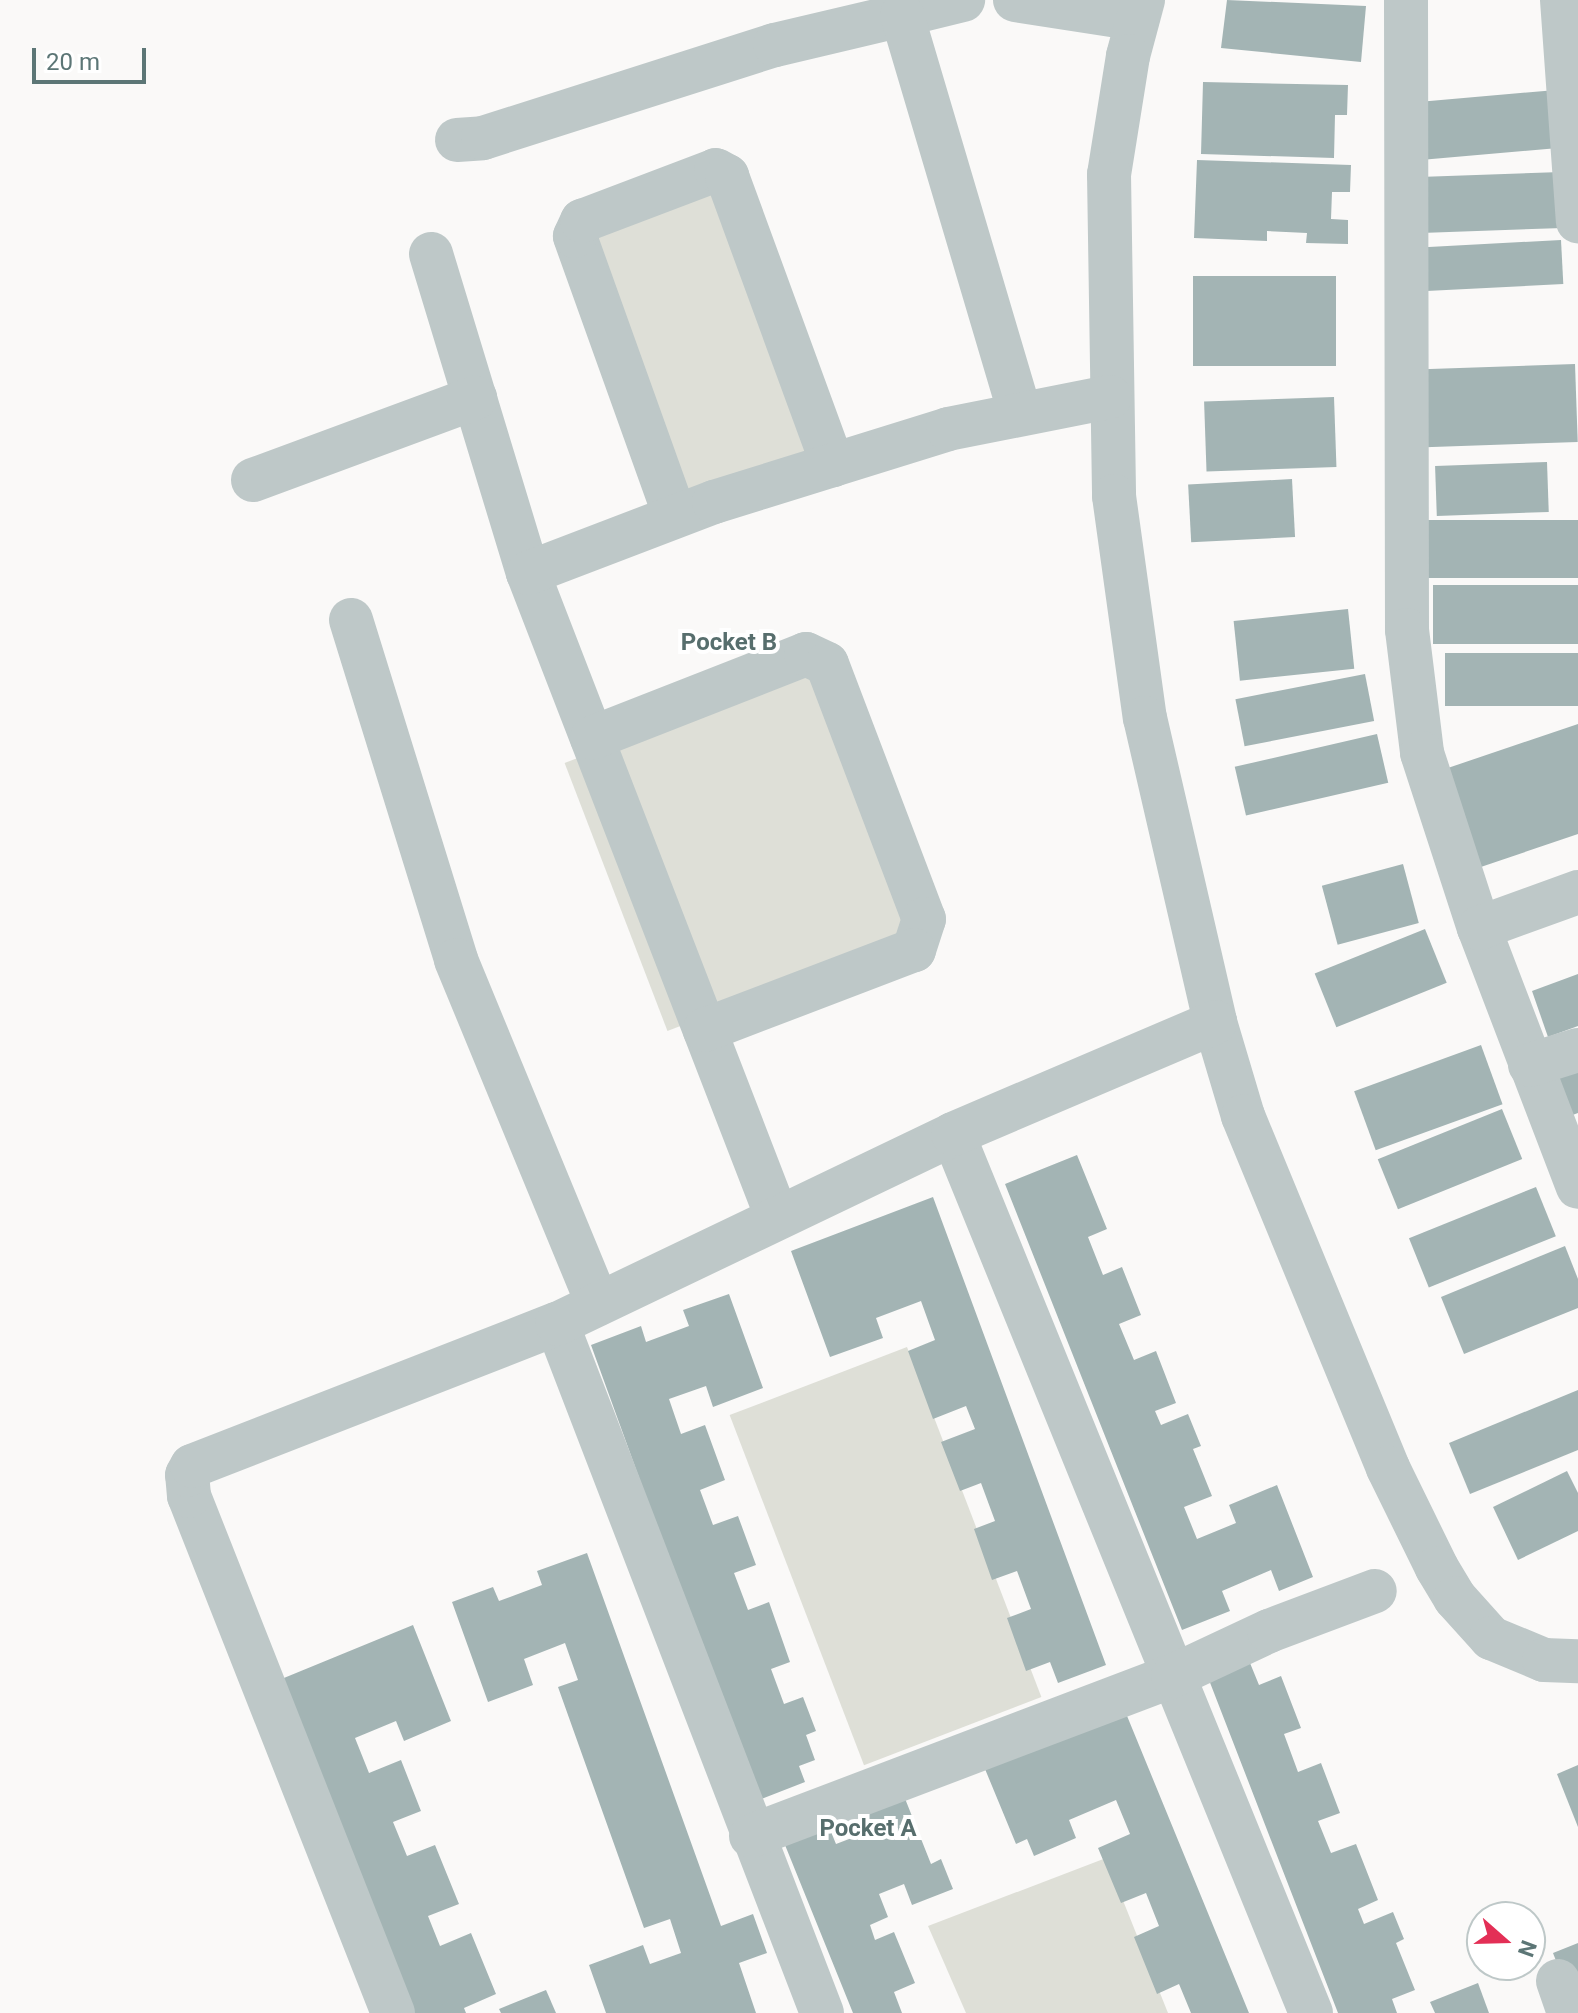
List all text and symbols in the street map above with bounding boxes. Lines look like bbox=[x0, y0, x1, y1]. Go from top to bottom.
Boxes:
scale bar bbox=[36, 32, 150, 82]
text: 20 m bbox=[46, 48, 100, 76]
district label: Pocket B bbox=[681, 629, 777, 657]
district label: Pocket A bbox=[819, 1815, 917, 1843]
north arrow bbox=[1466, 1901, 1546, 1981]
text: N bbox=[1513, 1937, 1542, 1960]

